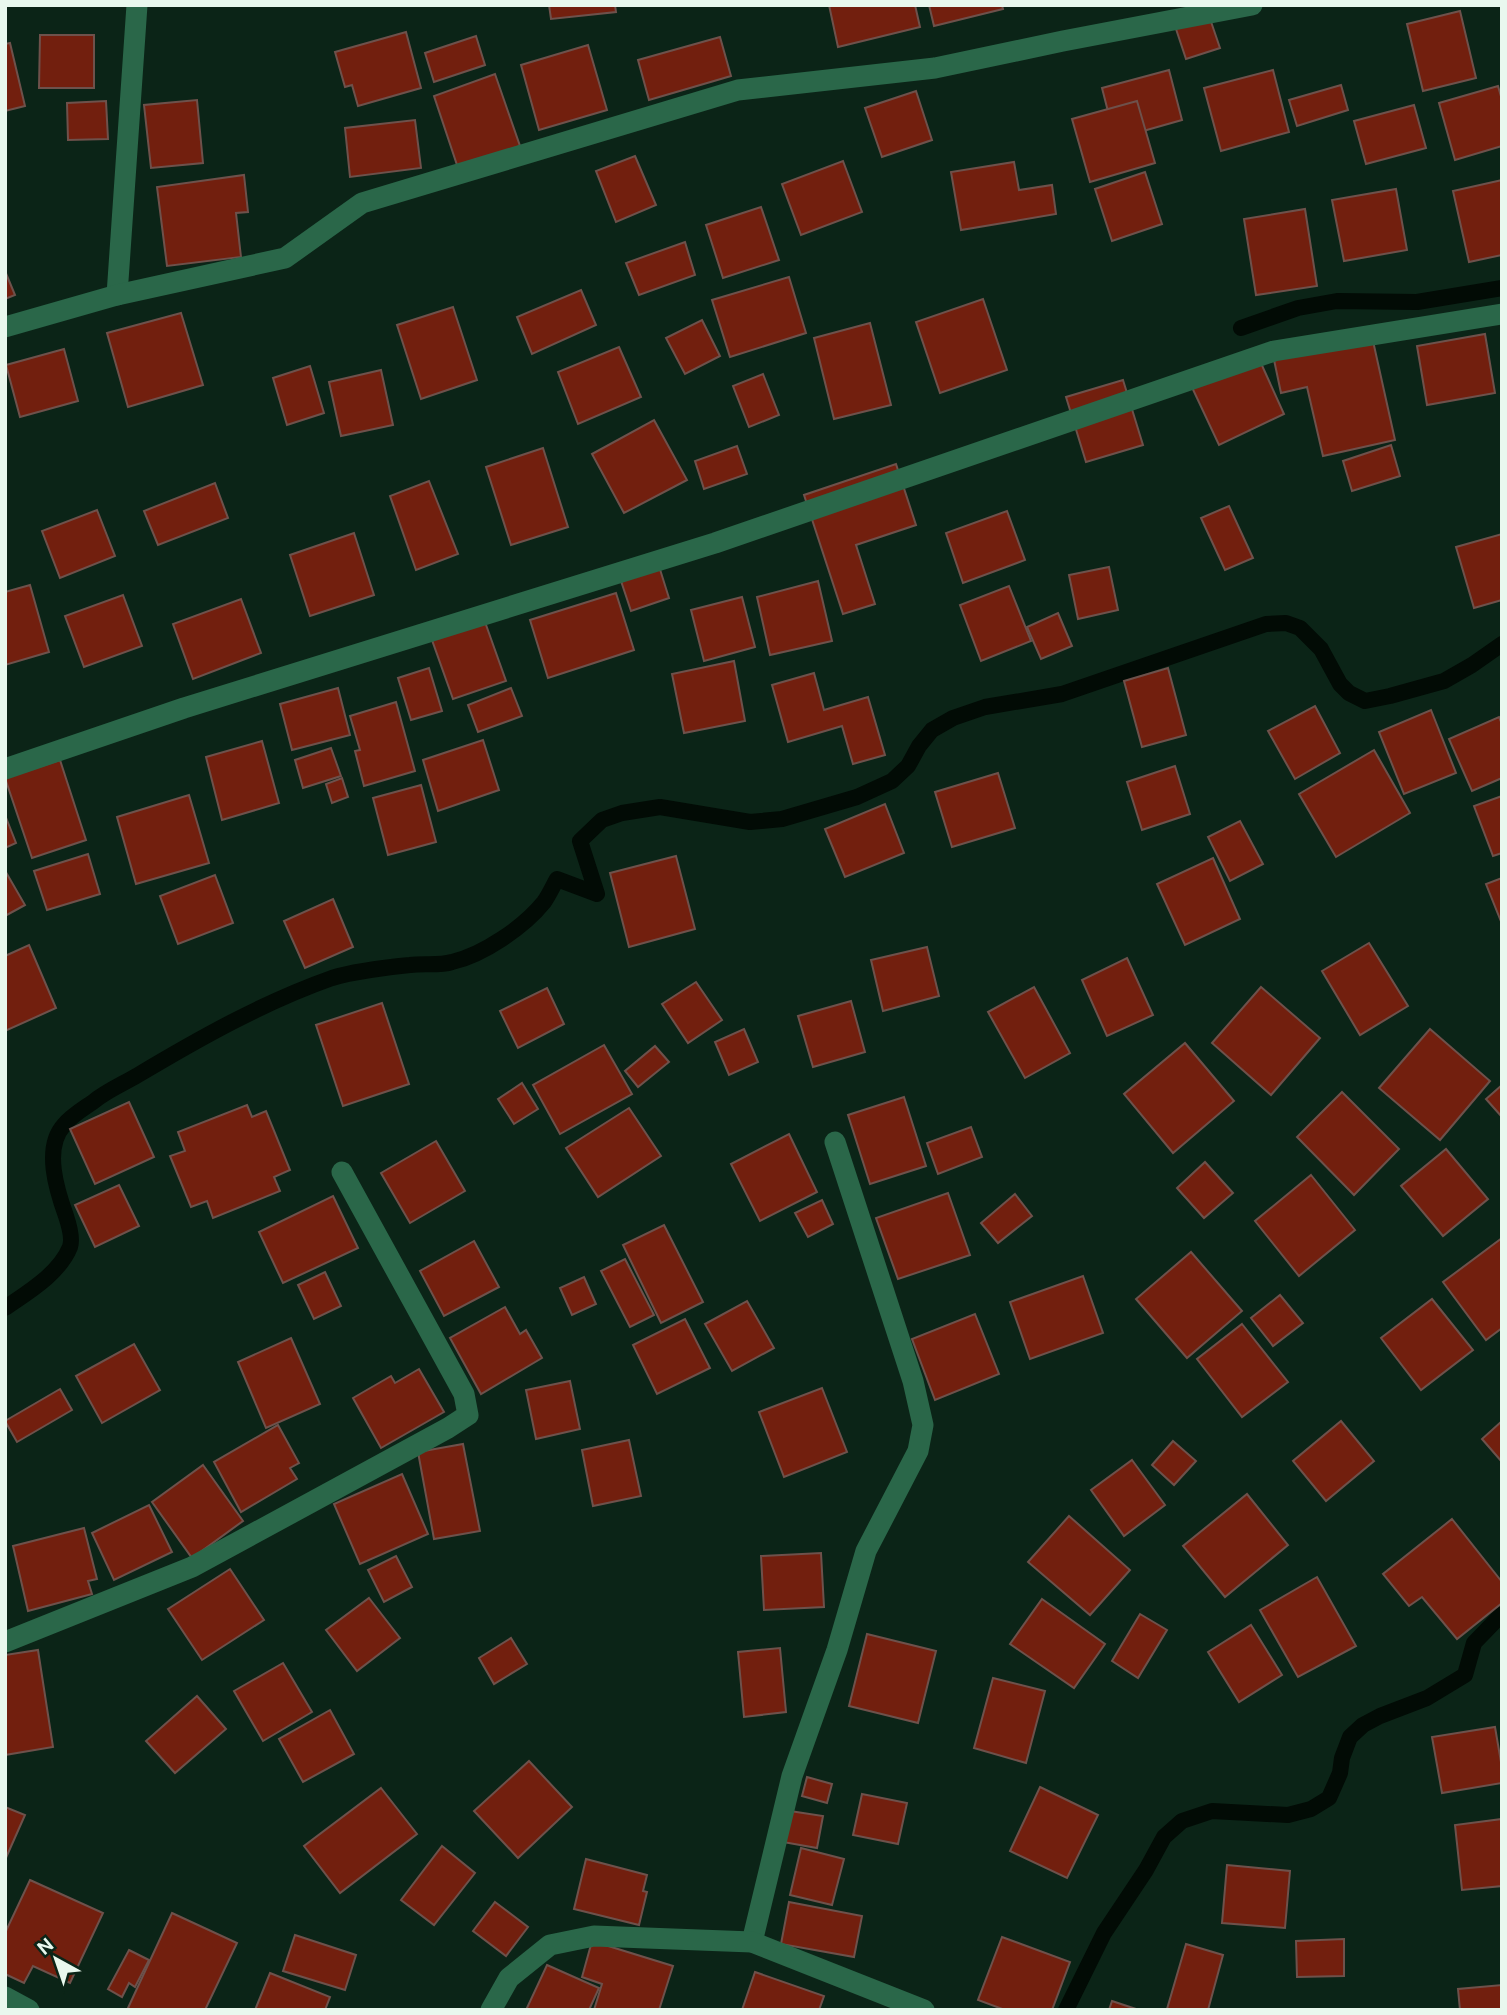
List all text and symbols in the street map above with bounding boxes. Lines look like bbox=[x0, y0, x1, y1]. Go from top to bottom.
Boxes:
north arrow bbox=[21, 1924, 91, 1994]
text: N bbox=[32, 1932, 59, 1960]

